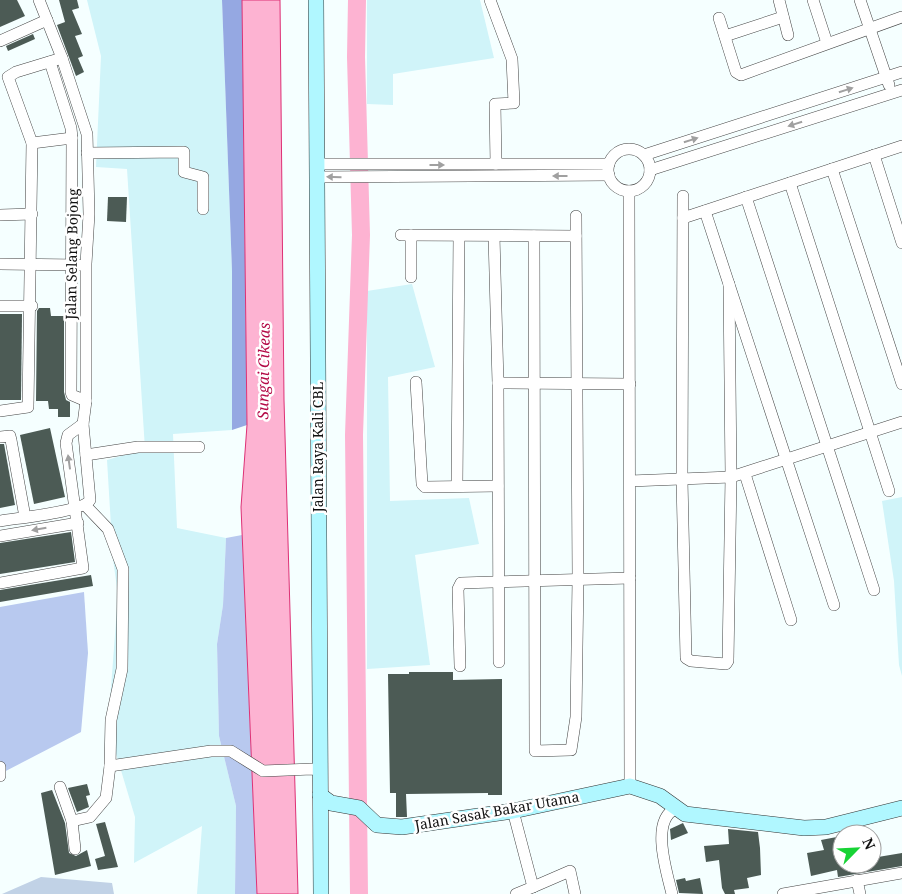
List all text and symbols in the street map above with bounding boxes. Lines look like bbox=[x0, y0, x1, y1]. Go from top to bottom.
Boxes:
one-way arrow bbox=[838, 86, 853, 94]
one-way arrow bbox=[787, 121, 802, 129]
one-way arrow bbox=[684, 136, 699, 144]
one-way arrow bbox=[429, 161, 445, 169]
one-way arrow bbox=[552, 172, 568, 180]
one-way arrow bbox=[326, 173, 342, 181]
street label: Jalan Selang Bojong bbox=[61, 188, 82, 321]
water label: Sungai Cikeas bbox=[252, 322, 274, 420]
street label: Jalan Raya Kali CBL bbox=[308, 381, 327, 513]
one-way arrow bbox=[65, 454, 73, 470]
one-way arrow bbox=[31, 525, 46, 533]
street label: Jalan Sasak Bakar Utama bbox=[412, 787, 581, 835]
north arrow bbox=[832, 824, 882, 874]
text: N bbox=[858, 835, 880, 852]

